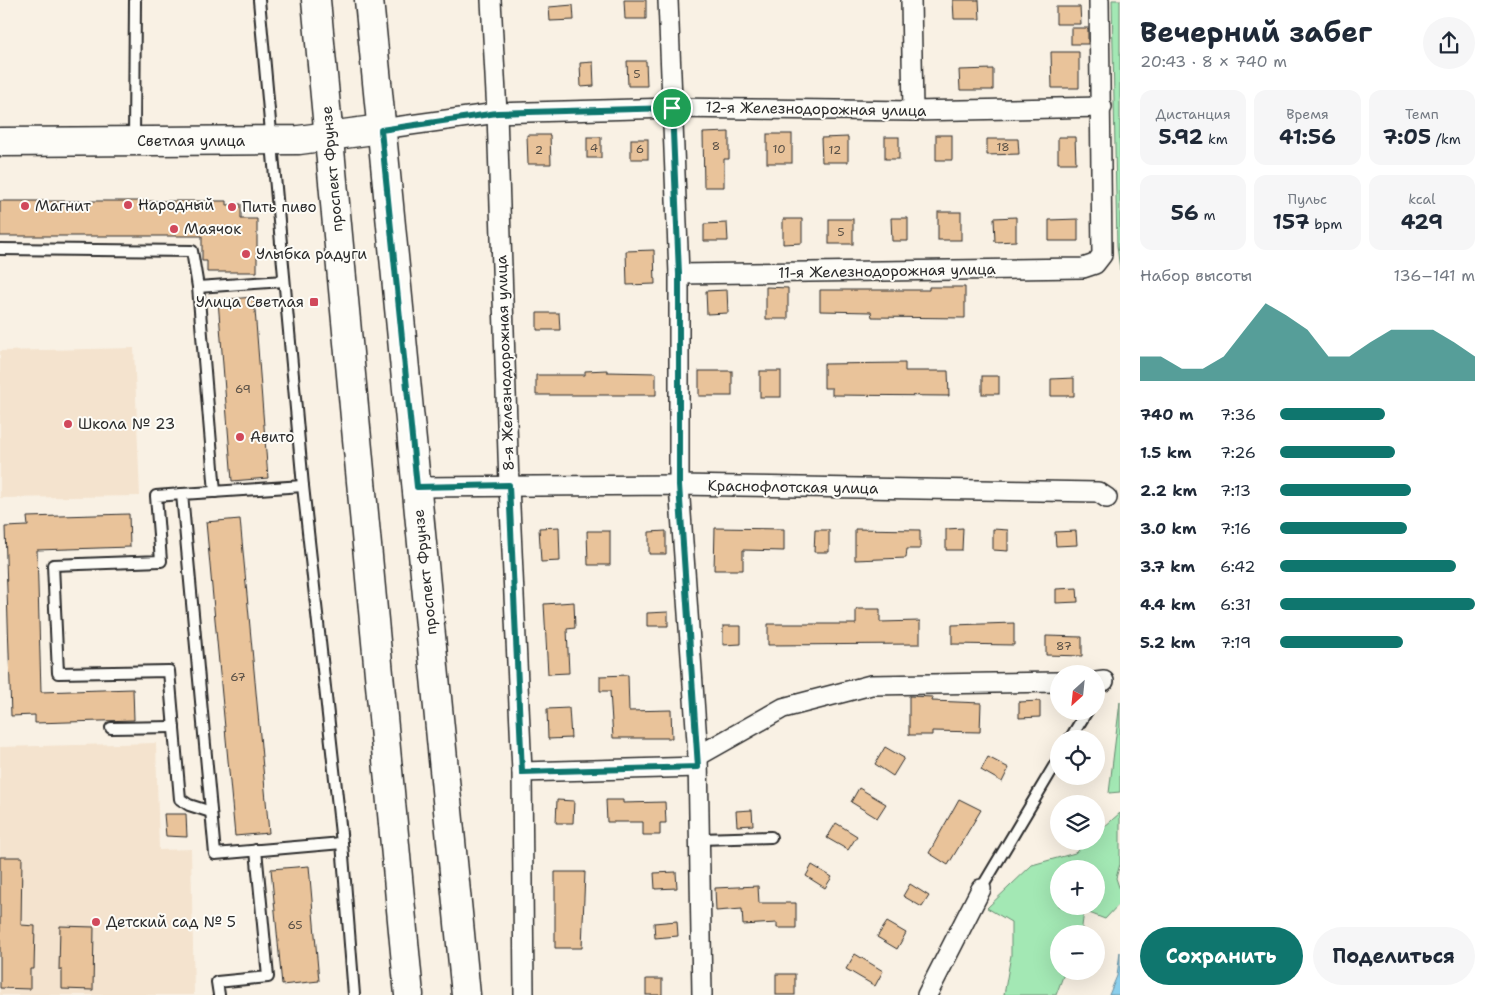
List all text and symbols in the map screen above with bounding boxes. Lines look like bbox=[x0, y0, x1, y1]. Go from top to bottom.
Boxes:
text: Вечерний забег bbox=[1140, 13, 1372, 51]
button: share bbox=[1423, 17, 1475, 69]
text: 20:43 · 8 × 740 m bbox=[1140, 51, 1287, 72]
house number: 5 bbox=[633, 66, 641, 82]
pin bbox=[651, 87, 693, 129]
icon: arrive bbox=[658, 94, 686, 122]
street label: 12-я Железнодорожная улица bbox=[705, 97, 927, 121]
street label: проспект Фрунзе bbox=[317, 105, 347, 233]
text: Дистанция bbox=[1156, 105, 1231, 123]
text: Время bbox=[1286, 105, 1329, 123]
text: Темп bbox=[1405, 105, 1439, 123]
text: 5.92 bbox=[1158, 123, 1203, 151]
text: 41:56 bbox=[1279, 123, 1336, 151]
text: 7:05 bbox=[1383, 123, 1431, 151]
text: km bbox=[1203, 130, 1228, 148]
text: /km bbox=[1431, 130, 1461, 148]
street label: Светлая улица bbox=[137, 131, 246, 151]
house number: 8 bbox=[712, 138, 720, 154]
house number: 18 bbox=[996, 139, 1010, 155]
house number: 4 bbox=[590, 140, 598, 156]
house number: 6 bbox=[636, 141, 644, 157]
house number: 10 bbox=[772, 141, 786, 157]
house number: 2 bbox=[535, 142, 543, 158]
house number: 12 bbox=[829, 142, 841, 158]
text: Пульс bbox=[1288, 190, 1327, 208]
text: kcal bbox=[1408, 190, 1435, 208]
place label: Народный bbox=[138, 195, 214, 215]
place label: Магнит bbox=[35, 196, 91, 216]
place label: Пить пиво bbox=[242, 197, 317, 217]
marker: Народный bbox=[122, 199, 134, 211]
text: 56 bbox=[1171, 199, 1199, 227]
marker: Магнит bbox=[19, 200, 31, 212]
marker: Пить пиво bbox=[226, 201, 238, 213]
text: m bbox=[1199, 206, 1216, 224]
text: 157 bbox=[1273, 208, 1310, 236]
text: 429 bbox=[1401, 208, 1443, 236]
text: bpm bbox=[1310, 215, 1342, 233]
place label: Маячок bbox=[184, 219, 241, 239]
marker: Маячок bbox=[168, 223, 180, 235]
house number: 5 bbox=[837, 224, 845, 240]
place label: Улыбка радуги bbox=[256, 244, 367, 264]
marker: Улыбка радуги bbox=[240, 248, 252, 260]
street label: 8-я Железнодорожная улица bbox=[491, 254, 519, 471]
street label: 11-я Железнодорожная улица bbox=[778, 259, 997, 283]
text: Набор высоты bbox=[1140, 265, 1252, 286]
text: 136–141 m bbox=[1394, 265, 1475, 286]
place label: Улица Светлая bbox=[196, 292, 304, 312]
marker: Улица Светлая bbox=[308, 296, 320, 308]
house number: 69 bbox=[235, 381, 251, 397]
text: 740 m bbox=[1140, 404, 1193, 425]
text: 7:36 bbox=[1220, 404, 1256, 425]
place label: Школа № 23 bbox=[78, 414, 175, 434]
marker: Школа № 23 bbox=[62, 418, 74, 430]
place label: Авито bbox=[250, 427, 294, 447]
marker: Авито bbox=[234, 431, 246, 443]
text: 1.5 km bbox=[1140, 442, 1192, 463]
text: 7:26 bbox=[1220, 442, 1256, 463]
street label: Краснофлотская улица bbox=[708, 476, 879, 498]
text: 2.2 km bbox=[1140, 480, 1197, 501]
text: 7:13 bbox=[1220, 480, 1251, 501]
street label: проспект Фрунзе bbox=[408, 508, 442, 636]
text: 3.0 km bbox=[1140, 518, 1196, 539]
text: 7:16 bbox=[1220, 518, 1251, 539]
text: 3.7 km bbox=[1140, 556, 1195, 577]
text: 6:42 bbox=[1220, 556, 1255, 577]
text: 4.4 km bbox=[1140, 594, 1196, 615]
text: 6:31 bbox=[1220, 594, 1251, 615]
text: 5.2 km bbox=[1140, 632, 1195, 653]
text: 7:19 bbox=[1220, 632, 1251, 653]
house number: 87 bbox=[1056, 638, 1072, 654]
north arrow bbox=[1050, 665, 1105, 720]
map controls bbox=[1050, 665, 1105, 980]
house number: 67 bbox=[230, 669, 246, 685]
button: locate bbox=[1050, 730, 1105, 785]
button: layers bbox=[1050, 795, 1105, 850]
button: + bbox=[1050, 860, 1105, 915]
place label: Детский сад № 5 bbox=[106, 912, 236, 932]
marker: Детский сад № 5 bbox=[90, 916, 102, 928]
house number: 65 bbox=[287, 917, 303, 933]
button: − bbox=[1050, 925, 1105, 980]
button: Сохранить bbox=[1140, 927, 1303, 985]
button: Поделиться bbox=[1313, 927, 1475, 985]

